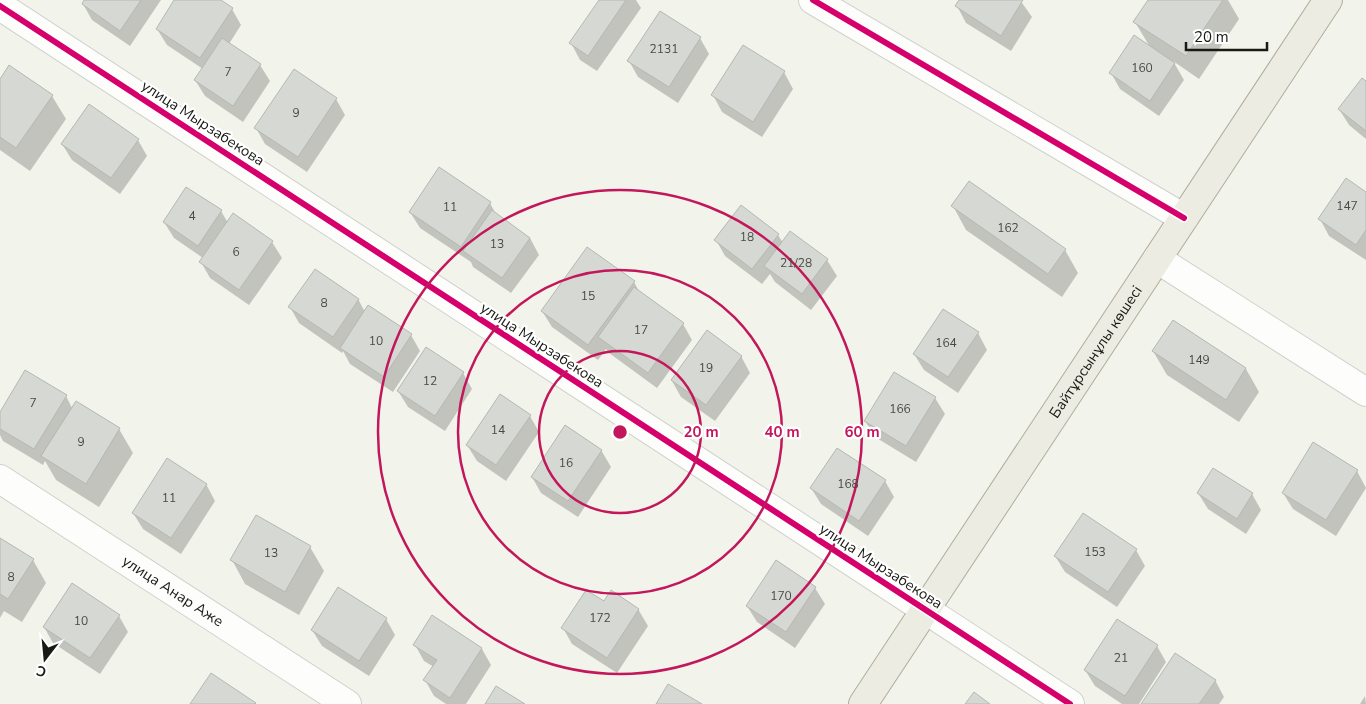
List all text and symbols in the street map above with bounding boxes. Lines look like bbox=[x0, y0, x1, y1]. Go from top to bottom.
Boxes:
scale bar bbox=[1186, 20, 1267, 52]
text: 20 m bbox=[1194, 27, 1229, 47]
house number: 2131 bbox=[650, 41, 678, 57]
house number: 160 bbox=[1131, 60, 1153, 76]
house number: 7 bbox=[224, 64, 232, 80]
street label: улица Мырзабекова bbox=[138, 76, 268, 170]
house number: 9 bbox=[292, 105, 300, 121]
house number: 147 bbox=[1336, 198, 1358, 214]
house number: 11 bbox=[443, 199, 457, 215]
house number: 4 bbox=[188, 208, 196, 224]
house number: 162 bbox=[997, 220, 1019, 236]
house number: 18 bbox=[740, 229, 754, 245]
house number: 13 bbox=[490, 236, 504, 252]
house number: 6 bbox=[232, 244, 240, 260]
house number: 21/28 bbox=[780, 255, 812, 271]
street label: Байтұрсынұлы көшесі bbox=[1045, 282, 1147, 422]
house number: 15 bbox=[581, 288, 595, 304]
house number: 8 bbox=[320, 295, 328, 311]
street label: улица Мырзабекова bbox=[477, 298, 607, 392]
house number: 17 bbox=[634, 322, 648, 338]
house number: 10 bbox=[369, 333, 383, 349]
house number: 164 bbox=[935, 335, 957, 351]
house number: 149 bbox=[1188, 352, 1210, 368]
house number: 19 bbox=[699, 360, 713, 376]
house number: 12 bbox=[423, 373, 437, 389]
house number: 7 bbox=[29, 395, 37, 411]
house number: 166 bbox=[889, 401, 911, 417]
house number: 14 bbox=[491, 422, 505, 438]
text: 20 m bbox=[683, 422, 719, 442]
text: 40 m bbox=[764, 422, 800, 442]
text: 60 m bbox=[844, 422, 880, 442]
centre of rings bbox=[611, 423, 629, 441]
house number: 9 bbox=[77, 434, 85, 450]
house number: 16 bbox=[559, 455, 573, 471]
house number: 168 bbox=[837, 476, 859, 492]
house number: 11 bbox=[162, 490, 176, 506]
street label: улица Мырзабекова bbox=[816, 519, 946, 613]
house number: 153 bbox=[1084, 544, 1106, 560]
house number: 13 bbox=[264, 545, 278, 561]
street label: улица Анар Аже bbox=[118, 551, 227, 631]
house number: 8 bbox=[7, 569, 15, 585]
house number: 170 bbox=[770, 588, 792, 604]
house number: 172 bbox=[589, 610, 611, 626]
house number: 10 bbox=[74, 613, 88, 629]
north arrow bbox=[20, 634, 70, 684]
house number: 21 bbox=[1114, 650, 1128, 666]
text: С bbox=[34, 660, 49, 681]

